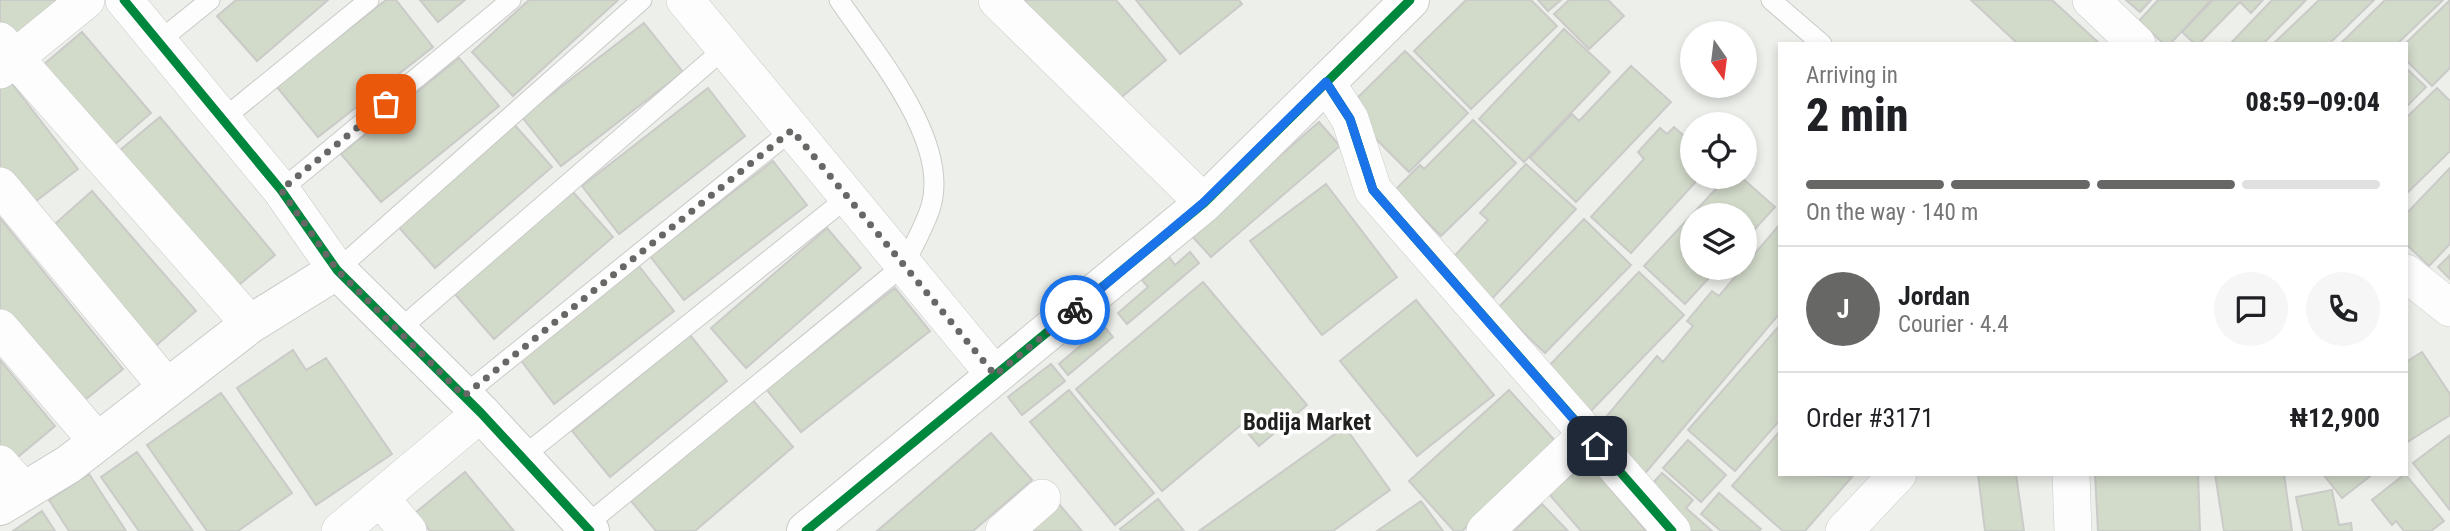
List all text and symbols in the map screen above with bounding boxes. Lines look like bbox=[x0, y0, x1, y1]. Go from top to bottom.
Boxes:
north arrow bbox=[1680, 21, 1757, 98]
map controls bbox=[1680, 21, 1757, 280]
text: Arriving in bbox=[1806, 62, 1898, 89]
pin bbox=[356, 74, 416, 134]
icon: bag bbox=[367, 85, 405, 123]
text: 08:59–09:04 bbox=[2246, 87, 2380, 117]
text: 2 min bbox=[1806, 88, 1909, 142]
button: locate bbox=[1680, 112, 1757, 189]
text: On the way · 140 m bbox=[1806, 199, 1978, 226]
button: layers bbox=[1680, 203, 1757, 280]
button: chat bbox=[2214, 272, 2288, 346]
button: phone bbox=[2306, 272, 2380, 346]
courier bbox=[1040, 275, 1110, 345]
text: Jordan bbox=[1898, 281, 1970, 311]
icon: bike bbox=[1056, 291, 1094, 329]
text: J bbox=[1837, 294, 1849, 324]
text: Courier · 4.4 bbox=[1898, 311, 2009, 338]
text: Order #3171 bbox=[1806, 403, 1934, 433]
text: ₦12,900 bbox=[2289, 403, 2380, 433]
district label: Bodija Market bbox=[1243, 409, 1371, 436]
pin bbox=[1567, 416, 1627, 476]
icon: home bbox=[1578, 427, 1616, 465]

